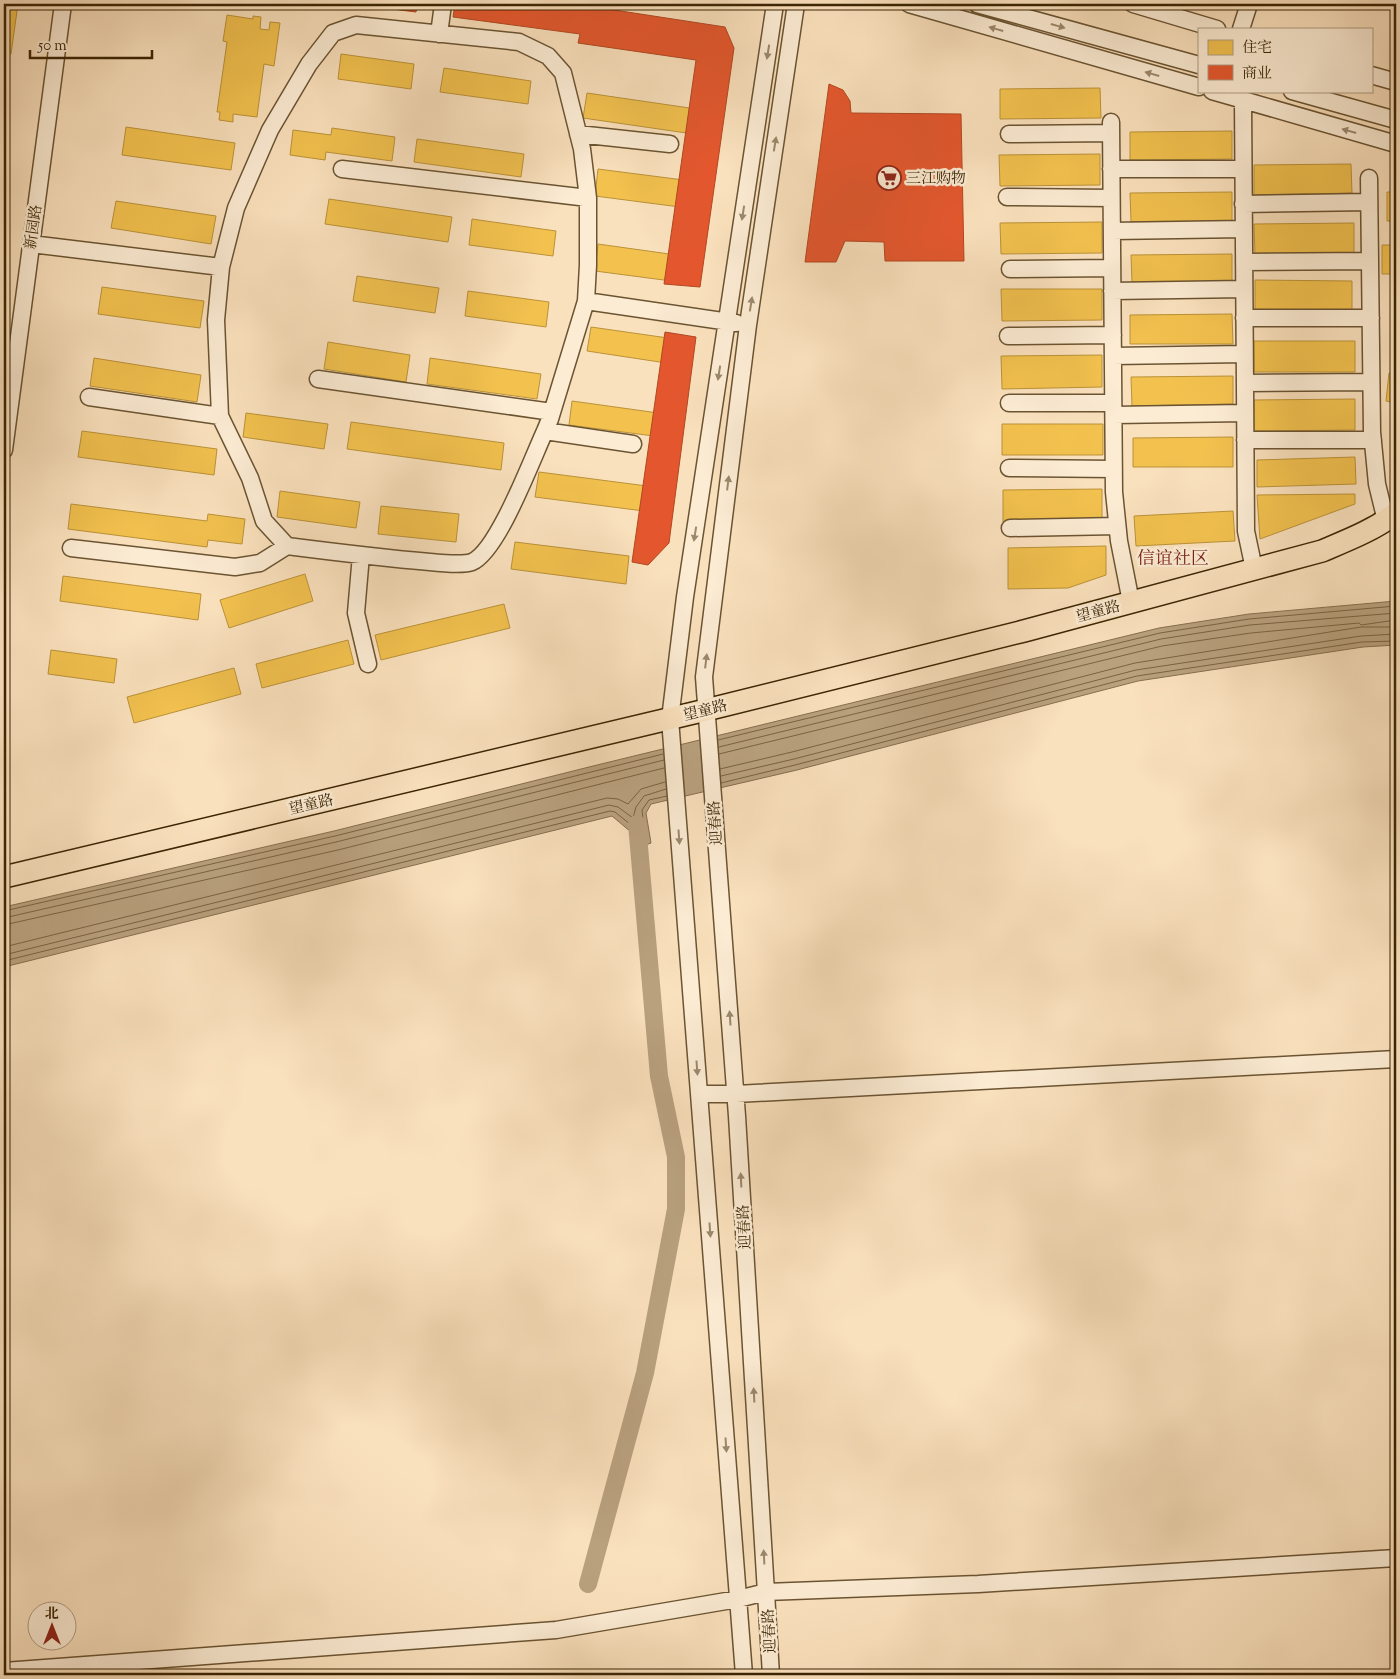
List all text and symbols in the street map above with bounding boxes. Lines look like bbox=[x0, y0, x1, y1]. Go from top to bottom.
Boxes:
one-way arrow bbox=[1050, 23, 1065, 31]
one-way arrow bbox=[988, 24, 1003, 32]
scale bar bbox=[30, 28, 152, 60]
legend bbox=[1198, 28, 1372, 92]
text: 50 m bbox=[37, 36, 67, 57]
text: 住宅 bbox=[1242, 38, 1272, 59]
one-way arrow bbox=[763, 44, 771, 60]
text: 商业 bbox=[1242, 64, 1272, 85]
one-way arrow bbox=[1144, 69, 1159, 77]
one-way arrow bbox=[1342, 126, 1357, 134]
one-way arrow bbox=[772, 135, 780, 151]
supermarket icon: 三江购物 bbox=[876, 165, 902, 191]
place label: 三江购物 bbox=[906, 169, 966, 190]
street label: 新园路 bbox=[21, 203, 48, 251]
one-way arrow bbox=[739, 205, 747, 221]
one-way arrow bbox=[748, 296, 756, 312]
one-way arrow bbox=[715, 366, 723, 382]
one-way arrow bbox=[724, 474, 732, 490]
one-way arrow bbox=[691, 526, 699, 542]
district label: 信谊社区 bbox=[1137, 547, 1209, 573]
street label: 望童路 bbox=[1074, 596, 1123, 628]
one-way arrow bbox=[702, 653, 710, 669]
street label: 望童路 bbox=[681, 696, 730, 727]
street label: 望童路 bbox=[287, 790, 336, 821]
street label: 迎春路 bbox=[704, 800, 729, 846]
one-way arrow bbox=[676, 829, 684, 845]
one-way arrow bbox=[726, 1010, 734, 1026]
one-way arrow bbox=[694, 1061, 702, 1077]
one-way arrow bbox=[737, 1172, 745, 1188]
street label: 迎春路 bbox=[734, 1204, 757, 1250]
one-way arrow bbox=[706, 1223, 714, 1239]
one-way arrow bbox=[750, 1386, 758, 1402]
one-way arrow bbox=[722, 1437, 730, 1453]
one-way arrow bbox=[760, 1548, 768, 1564]
north arrow bbox=[28, 1602, 78, 1652]
text: 北 bbox=[45, 1605, 59, 1625]
street label: 迎春路 bbox=[759, 1608, 782, 1654]

